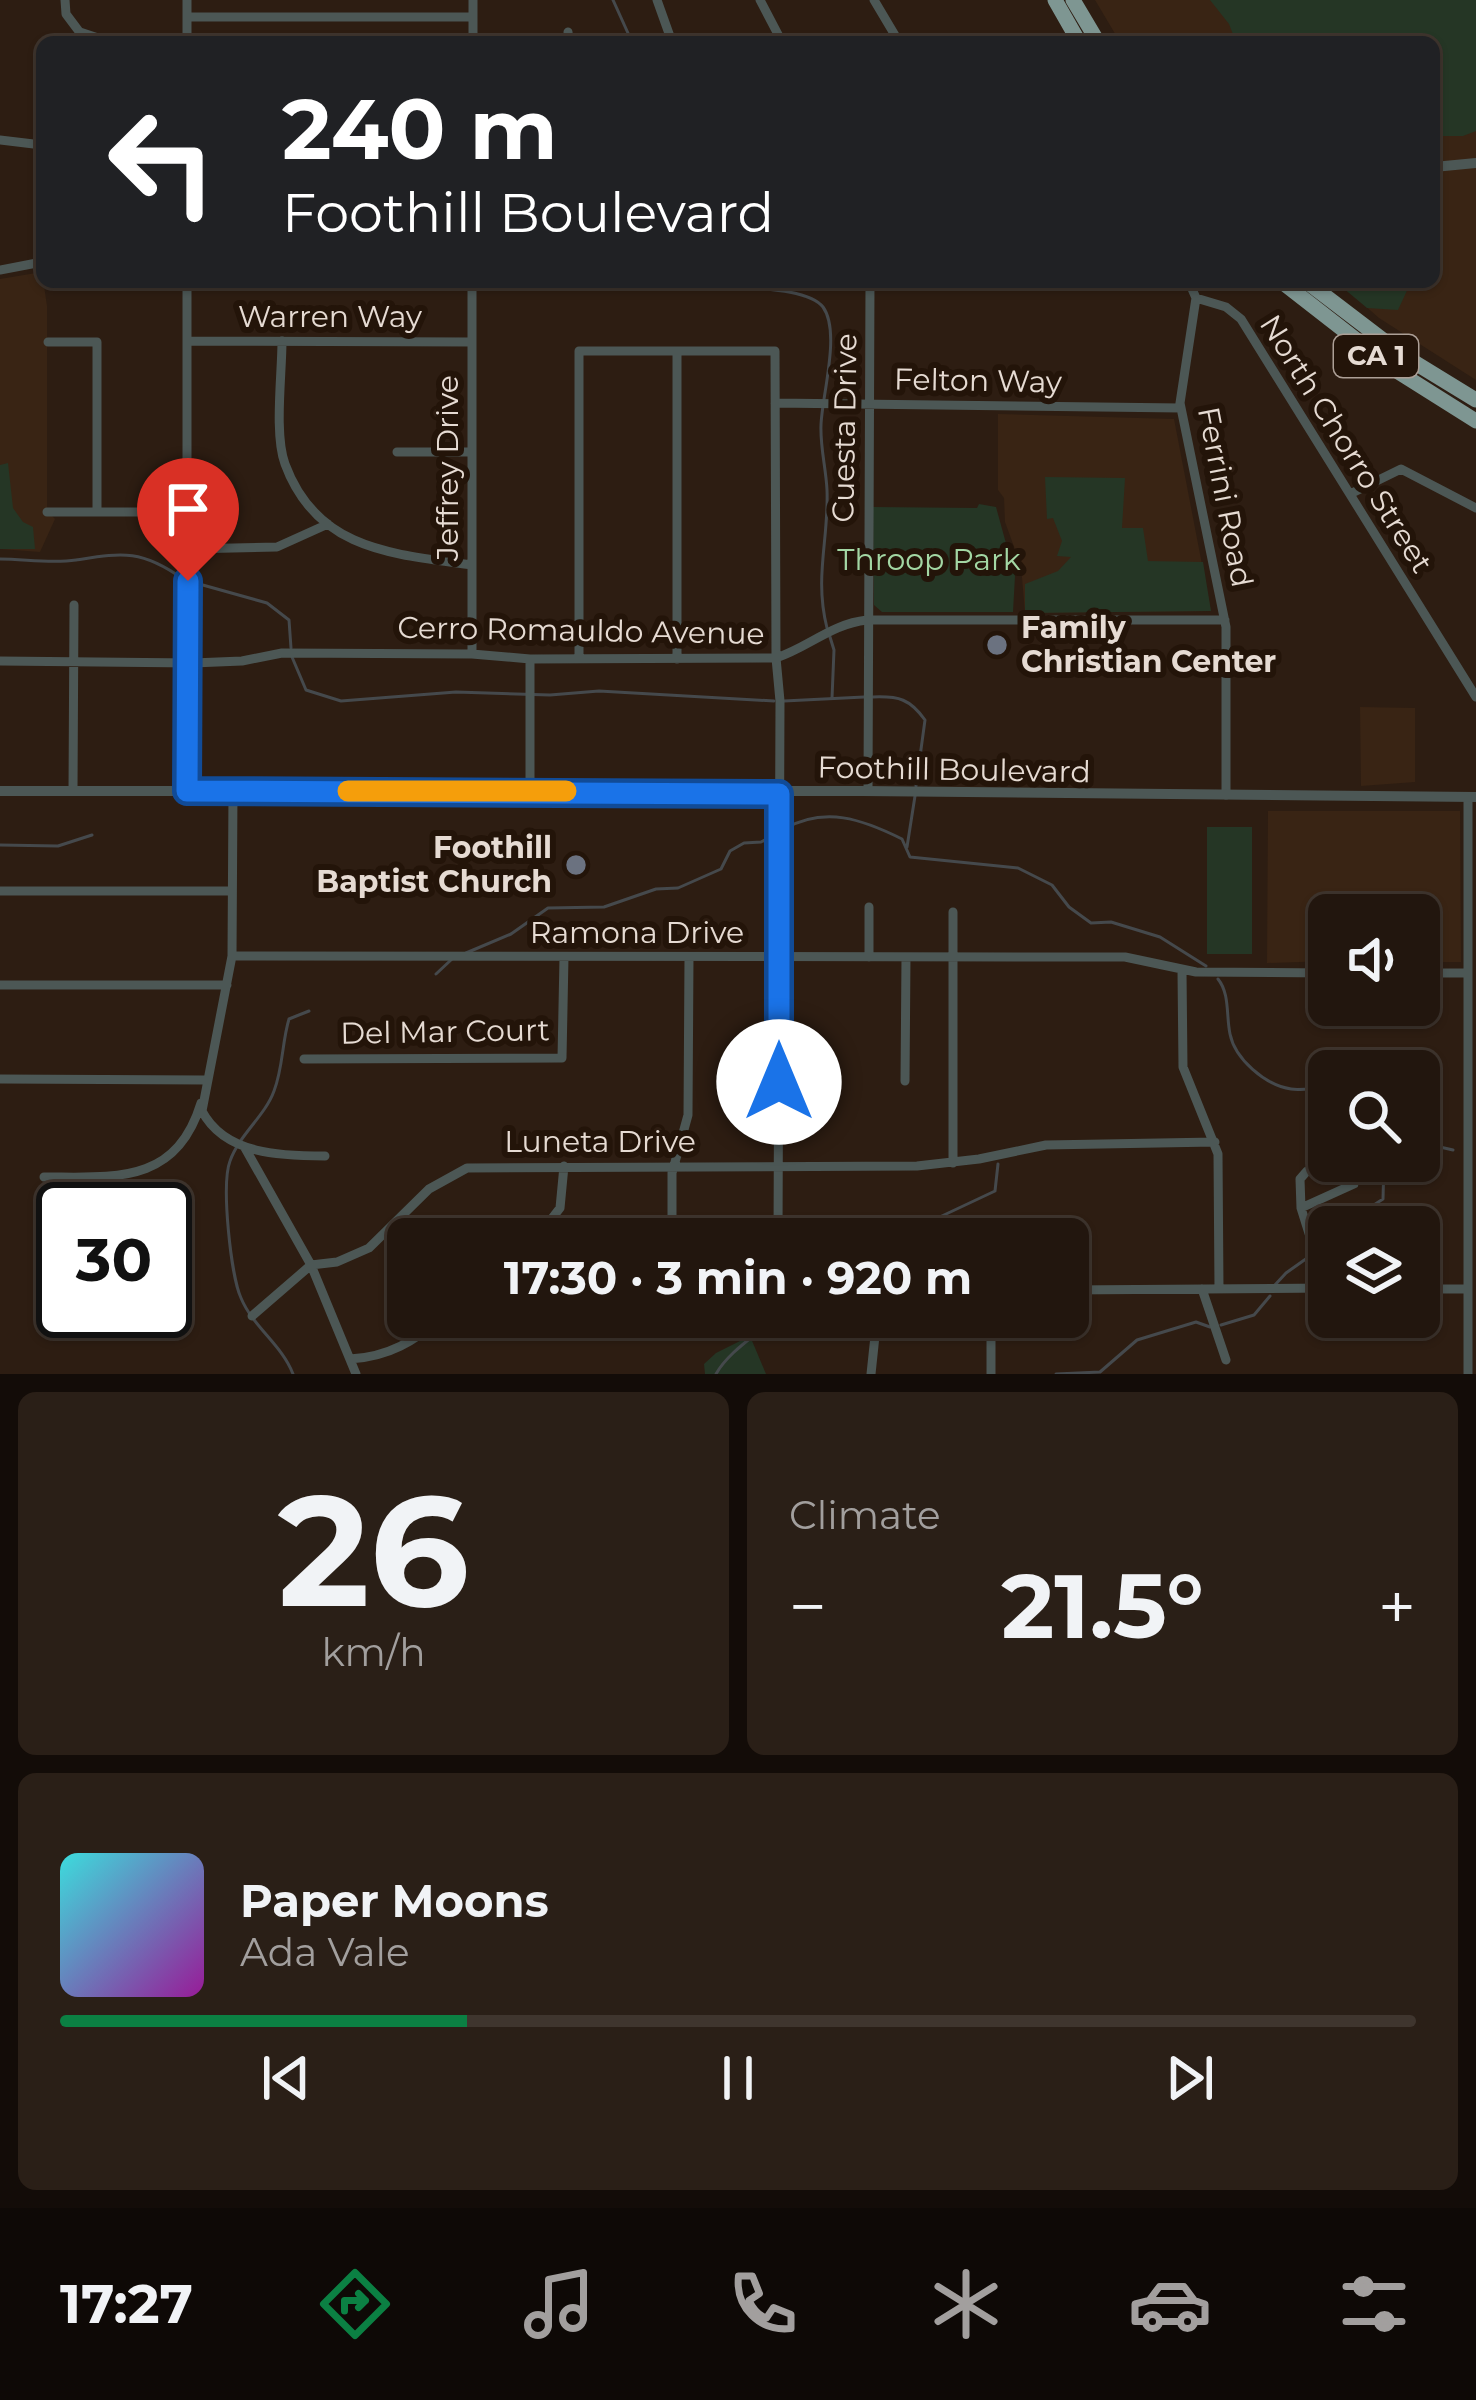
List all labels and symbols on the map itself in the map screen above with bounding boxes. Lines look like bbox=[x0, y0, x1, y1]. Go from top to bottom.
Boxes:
street label: Warren Way bbox=[238, 298, 423, 335]
street label: North Chorro Street bbox=[1252, 308, 1441, 580]
street label: Cuesta Drive bbox=[824, 333, 865, 523]
road number: CA 1 bbox=[1334, 335, 1418, 377]
street label: Felton Way bbox=[894, 361, 1063, 400]
street label: Jeffrey Drive bbox=[429, 375, 466, 562]
street label: Ferrini Road bbox=[1190, 404, 1261, 590]
pin bbox=[137, 458, 239, 581]
park label: Throop Park bbox=[837, 541, 1021, 578]
street label: Cerro Romauldo Avenue bbox=[397, 609, 765, 652]
place label: Family Christian Center bbox=[1021, 609, 1276, 680]
marker: Family Christian Center bbox=[984, 632, 1010, 658]
street label: Foothill Boulevard bbox=[817, 749, 1091, 790]
place label: Foothill Baptist Church bbox=[316, 829, 552, 900]
marker: Foothill Baptist Church bbox=[563, 852, 589, 878]
street label: Ramona Drive bbox=[530, 914, 744, 951]
street label: Del Mar Court bbox=[340, 1011, 550, 1052]
position arrow bbox=[716, 1019, 842, 1145]
street label: Luneta Drive bbox=[504, 1123, 696, 1160]
speed limit sign: 30 bbox=[36, 1182, 192, 1338]

